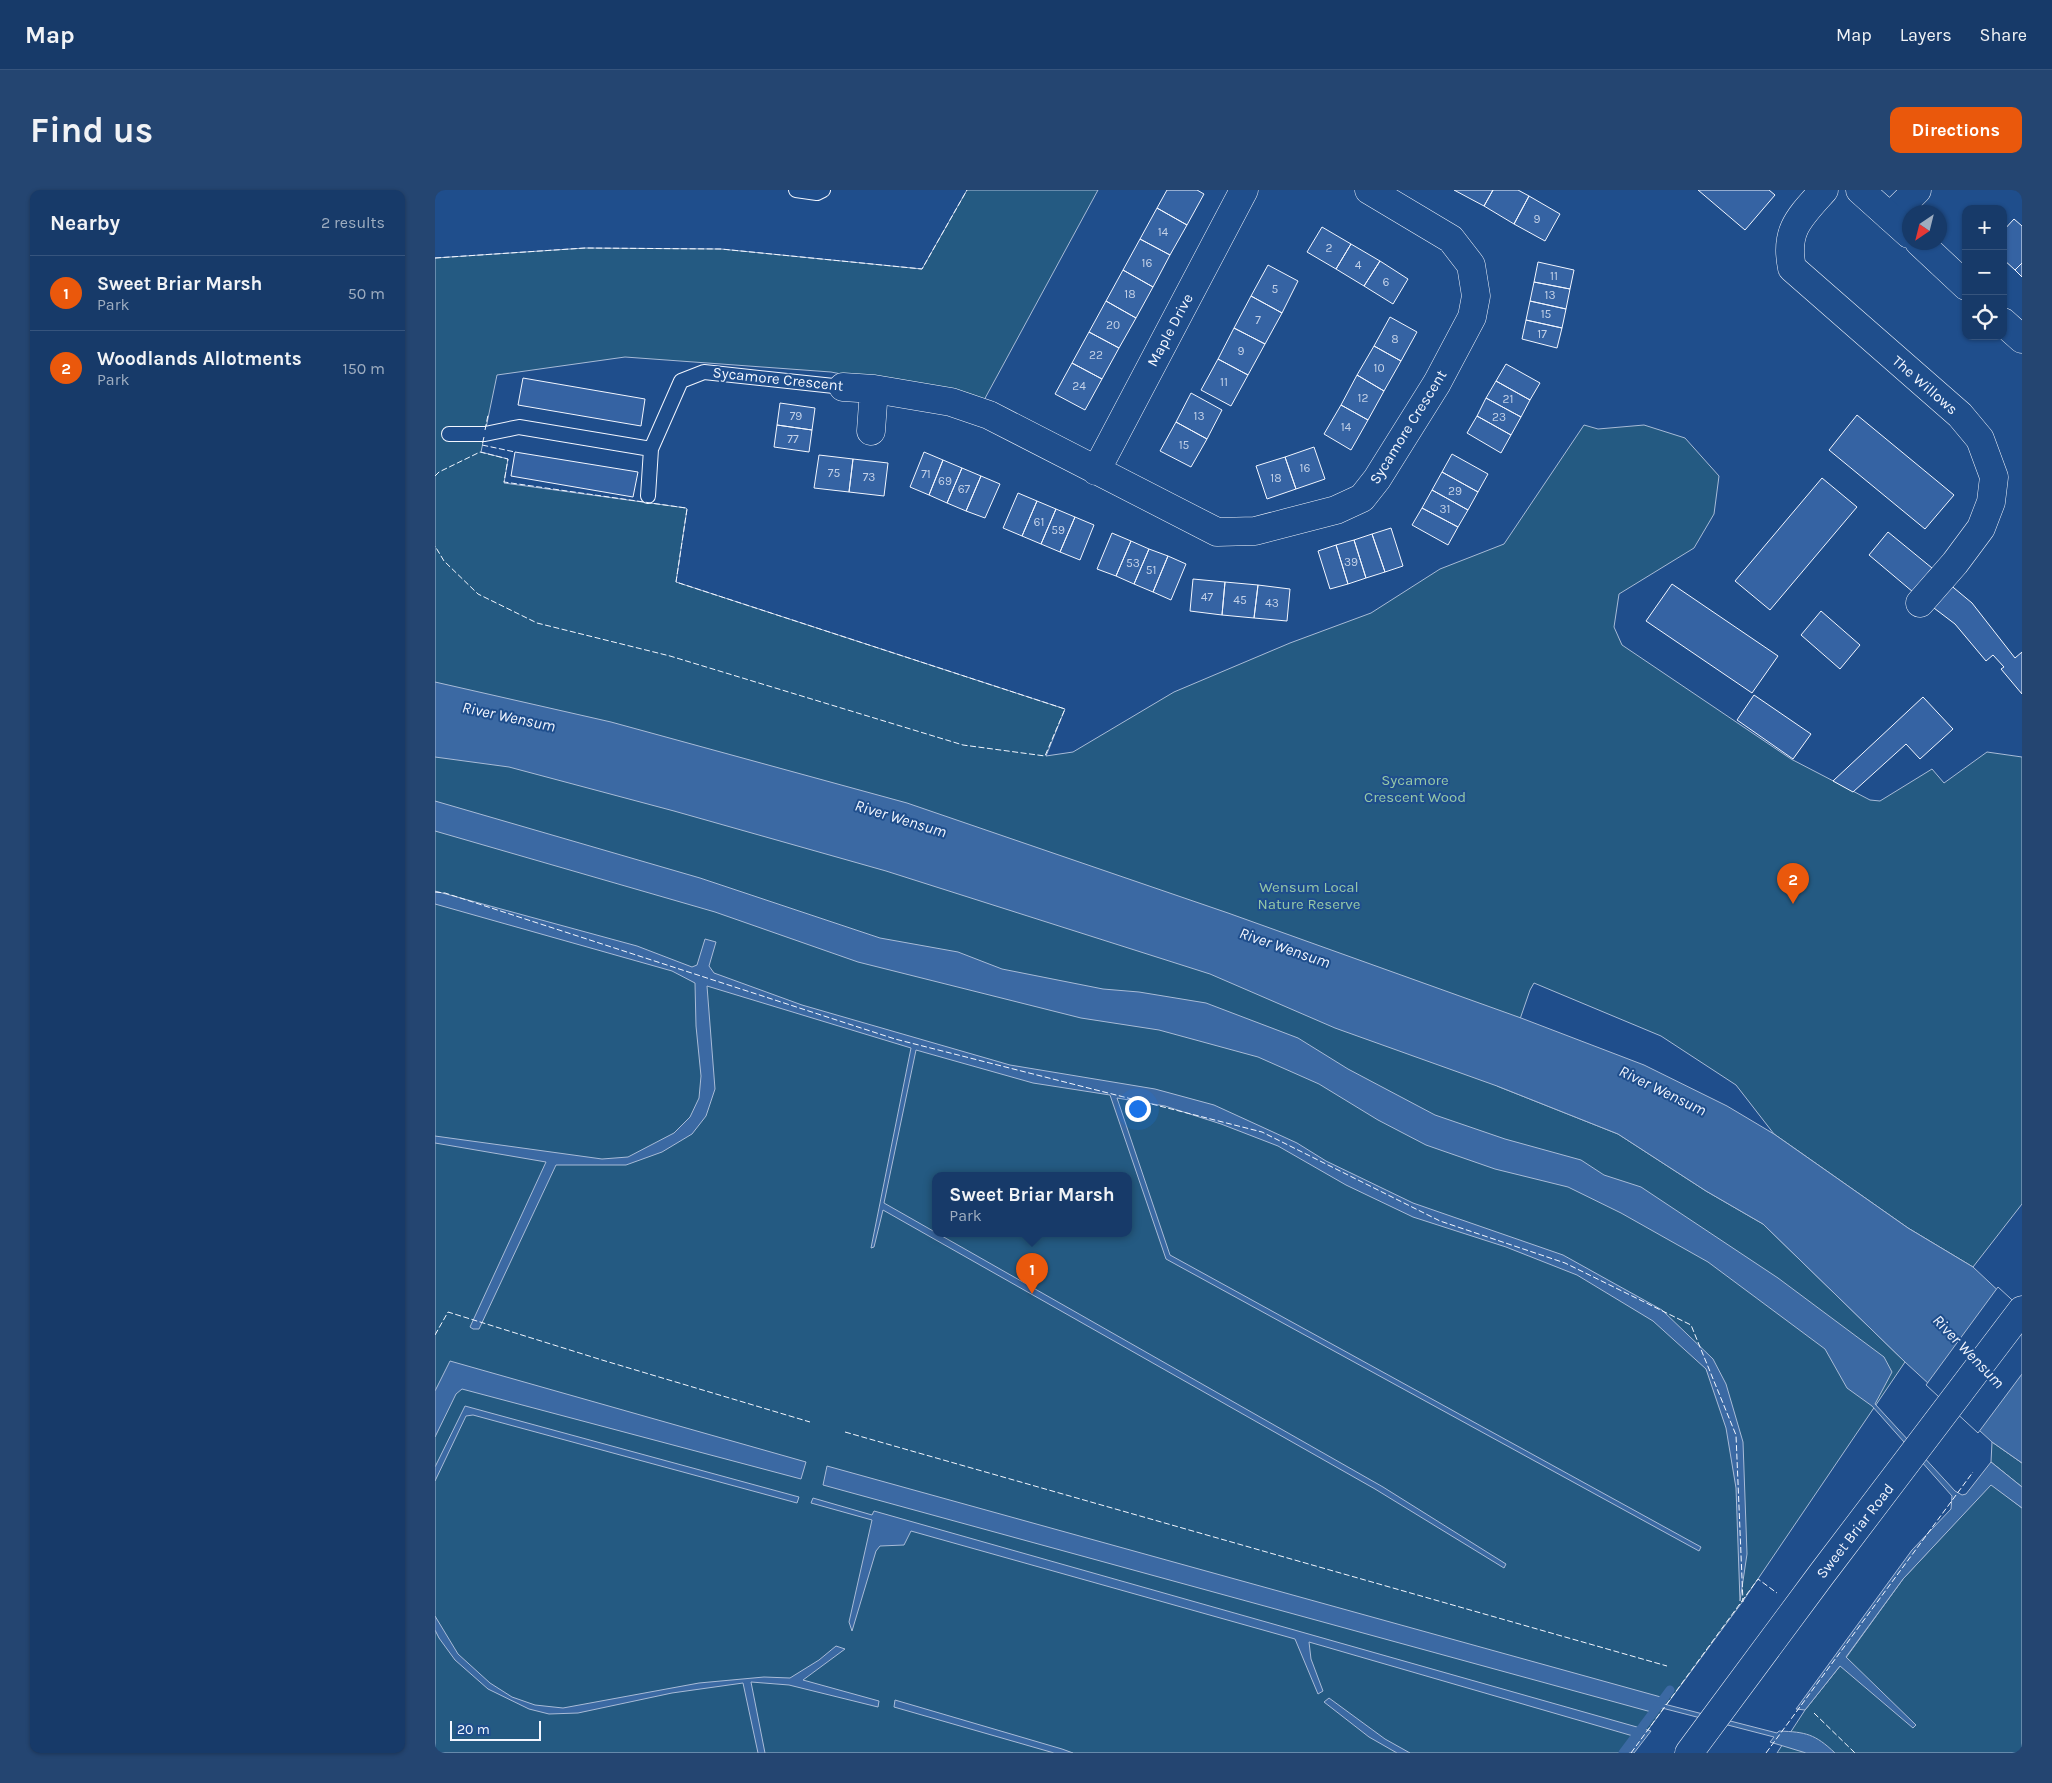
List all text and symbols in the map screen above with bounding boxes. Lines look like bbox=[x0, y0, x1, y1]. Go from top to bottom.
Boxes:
text: Map bbox=[25, 21, 75, 49]
text: Map bbox=[1836, 24, 1872, 46]
text: Layers bbox=[1900, 24, 1952, 46]
text: Share bbox=[1980, 24, 2027, 46]
button: Directions bbox=[1890, 107, 2022, 153]
text: Find us bbox=[30, 110, 153, 151]
north arrow bbox=[1902, 205, 1947, 250]
map controls bbox=[1962, 205, 2007, 340]
button: + bbox=[1962, 205, 2007, 250]
text: Nearby bbox=[50, 211, 120, 235]
house number: 9 bbox=[1534, 212, 1541, 226]
text: 2 results bbox=[321, 213, 385, 232]
house number: 14 bbox=[1158, 225, 1169, 239]
house number: 2 bbox=[1326, 241, 1333, 255]
button: − bbox=[1962, 250, 2007, 295]
house number: 16 bbox=[1142, 256, 1153, 270]
house number: 4 bbox=[1355, 258, 1362, 272]
house number: 11 bbox=[1550, 269, 1558, 283]
text: Sweet Briar Marsh bbox=[97, 273, 262, 295]
house number: 6 bbox=[1383, 275, 1390, 289]
house number: 5 bbox=[1272, 282, 1279, 296]
text: 1 bbox=[63, 284, 69, 303]
text: 50 m bbox=[348, 284, 385, 303]
house number: 18 bbox=[1124, 287, 1136, 301]
house number: 13 bbox=[1544, 288, 1556, 302]
street label: Maple Drive bbox=[1143, 290, 1197, 370]
text: Park bbox=[97, 295, 129, 314]
button: locate bbox=[1962, 295, 2007, 340]
house number: 15 bbox=[1541, 307, 1552, 321]
house number: 7 bbox=[1255, 313, 1261, 327]
house number: 20 bbox=[1106, 318, 1120, 332]
house number: 17 bbox=[1537, 327, 1547, 341]
house number: 8 bbox=[1391, 332, 1399, 346]
house number: 9 bbox=[1238, 344, 1245, 358]
text: Woodlands Allotments bbox=[97, 348, 302, 370]
house number: 22 bbox=[1089, 348, 1103, 362]
street label: The Willows bbox=[1889, 352, 1961, 418]
text: 2 bbox=[61, 359, 71, 378]
text: 150 m bbox=[342, 359, 385, 378]
house number: 10 bbox=[1373, 361, 1385, 375]
street label: Sycamore Crescent bbox=[712, 363, 845, 395]
street label: Sycamore Crescent bbox=[1366, 366, 1451, 487]
text: Park bbox=[97, 370, 129, 389]
house number: 11 bbox=[1220, 375, 1228, 389]
house number: 24 bbox=[1072, 379, 1086, 393]
house number: 12 bbox=[1358, 391, 1369, 405]
house number: 21 bbox=[1503, 392, 1513, 406]
house number: 79 bbox=[790, 409, 802, 423]
house number: 13 bbox=[1193, 409, 1205, 423]
house number: 23 bbox=[1492, 410, 1506, 424]
house number: 14 bbox=[1341, 420, 1352, 434]
house number: 77 bbox=[787, 432, 799, 446]
house number: 15 bbox=[1179, 438, 1190, 452]
house number: 16 bbox=[1300, 461, 1311, 475]
house number: 75 bbox=[828, 466, 840, 480]
house number: 71 bbox=[921, 467, 931, 481]
house number: 73 bbox=[863, 470, 875, 484]
house number: 18 bbox=[1270, 471, 1282, 485]
house number: 69 bbox=[938, 474, 952, 488]
house number: 67 bbox=[958, 482, 971, 496]
house number: 29 bbox=[1448, 484, 1462, 498]
house number: 31 bbox=[1439, 502, 1451, 516]
house number: 61 bbox=[1034, 515, 1044, 529]
house number: 59 bbox=[1051, 523, 1065, 537]
house number: 39 bbox=[1344, 555, 1358, 569]
house number: 53 bbox=[1126, 556, 1140, 570]
house number: 51 bbox=[1146, 563, 1156, 577]
house number: 47 bbox=[1201, 590, 1214, 604]
house number: 45 bbox=[1233, 593, 1247, 607]
house number: 43 bbox=[1265, 596, 1279, 610]
water label: River Wensum bbox=[460, 697, 557, 736]
park label: Sycamore Crescent Wood bbox=[1364, 771, 1466, 806]
water label: River Wensum bbox=[853, 796, 949, 841]
pin: 2 bbox=[1777, 863, 1809, 904]
park label: Wensum Local Nature Reserve bbox=[1257, 878, 1361, 913]
water label: River Wensum bbox=[1237, 923, 1333, 972]
water label: River Wensum bbox=[1616, 1061, 1710, 1120]
your location bbox=[1125, 1096, 1151, 1122]
popup bbox=[932, 1172, 1132, 1237]
text: Sweet Briar Marsh bbox=[949, 1184, 1115, 1206]
text: Park bbox=[949, 1206, 982, 1225]
pin: 1 bbox=[1016, 1253, 1048, 1294]
water label: River Wensum bbox=[1929, 1311, 2008, 1392]
street label: Sweet Briar Road bbox=[1812, 1480, 1898, 1582]
scale bar bbox=[450, 1718, 541, 1741]
text: 20 m bbox=[457, 1721, 490, 1738]

